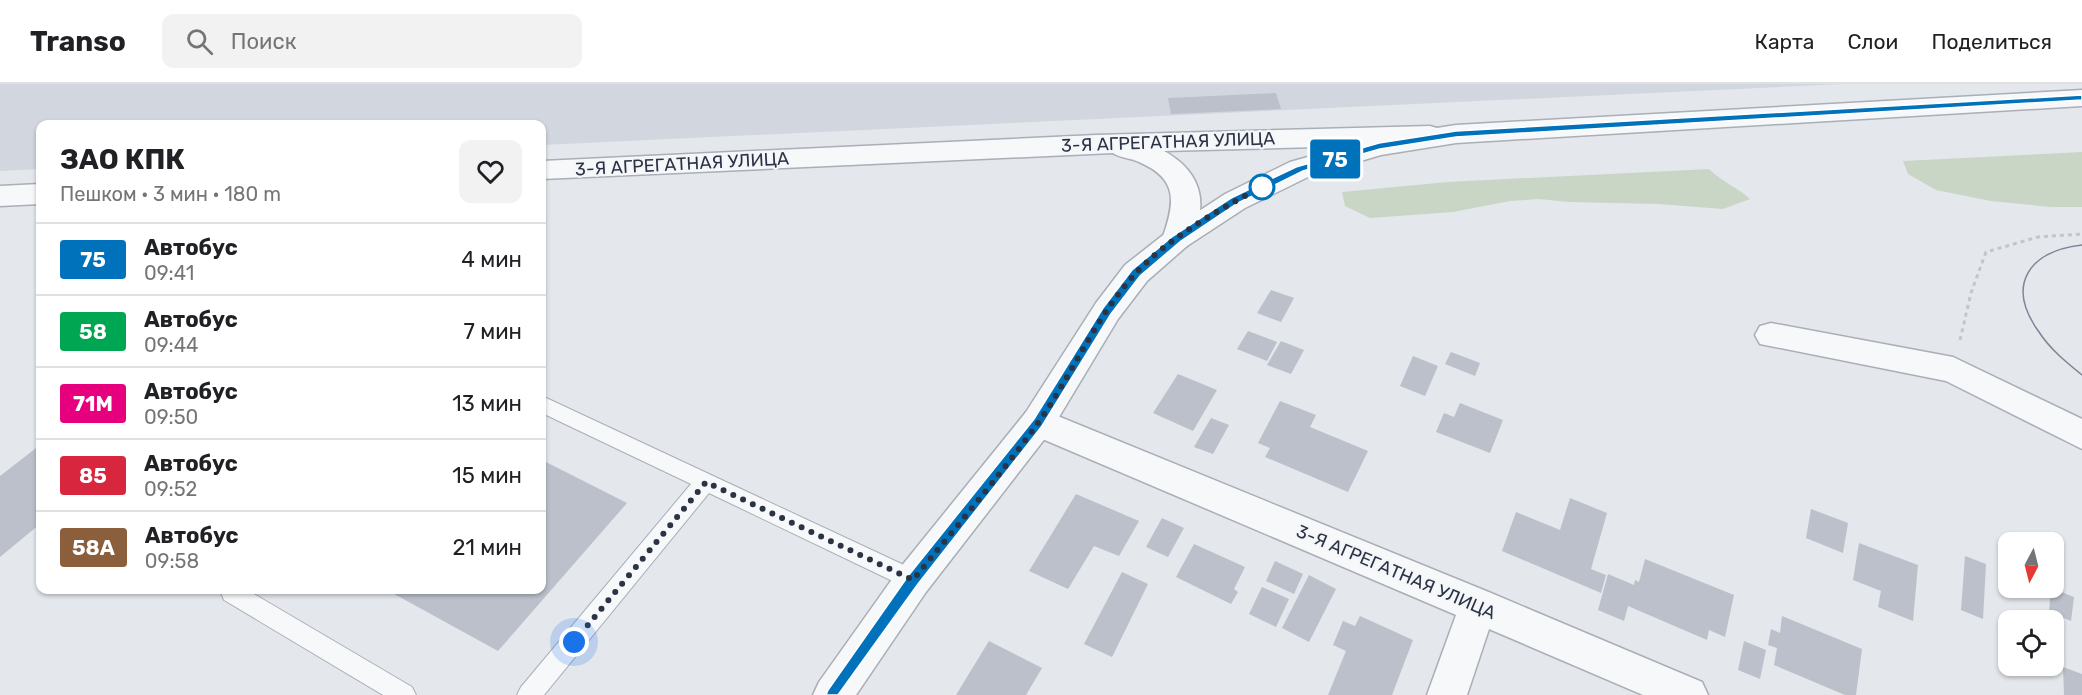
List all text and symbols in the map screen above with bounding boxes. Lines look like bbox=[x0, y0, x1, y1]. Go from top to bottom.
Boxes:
search box bbox=[162, 14, 582, 68]
text: Transo bbox=[30, 25, 126, 58]
icon: search bbox=[183, 25, 216, 58]
text: Поиск bbox=[231, 28, 296, 55]
text: Карта bbox=[1754, 29, 1814, 54]
text: Слои bbox=[1847, 29, 1898, 54]
text: Поделиться bbox=[1931, 29, 2052, 54]
street label: 3-Я АГРЕГАТНАЯ УЛИЦА bbox=[1061, 127, 1275, 157]
button: heart bbox=[459, 140, 522, 203]
line badge: 75 bbox=[1308, 140, 1362, 178]
text: ЗАО КПК bbox=[60, 143, 185, 176]
street label: 3-Я АГРЕГАТНАЯ УЛИЦА bbox=[574, 147, 790, 181]
text: 75 bbox=[1322, 147, 1348, 172]
unlabelled marker bbox=[1249, 174, 1275, 200]
text: Пешком · 3 мин · 180 m bbox=[60, 182, 281, 206]
text: Автобус bbox=[144, 234, 238, 261]
text: 4 мин bbox=[461, 246, 522, 273]
text: 75 bbox=[80, 247, 106, 272]
text: 09:41 bbox=[144, 261, 194, 285]
text: Автобус bbox=[144, 306, 238, 333]
text: 7 мин bbox=[464, 318, 522, 345]
text: 58 bbox=[79, 319, 107, 344]
text: 09:44 bbox=[144, 333, 199, 357]
text: Автобус bbox=[144, 378, 238, 405]
text: 13 мин bbox=[452, 390, 522, 417]
text: 71М bbox=[73, 391, 113, 416]
text: 09:50 bbox=[144, 405, 198, 429]
text: Автобус bbox=[144, 450, 238, 477]
text: 15 мин bbox=[452, 462, 522, 489]
text: 85 bbox=[79, 463, 107, 488]
text: 09:52 bbox=[144, 477, 197, 501]
street label: 3-Я АГРЕГАТНАЯ УЛИЦА bbox=[1293, 520, 1499, 624]
text: Автобус bbox=[145, 522, 239, 549]
north arrow bbox=[1998, 532, 2064, 598]
map controls bbox=[1998, 532, 2064, 676]
text: 21 мин bbox=[452, 534, 522, 561]
text: 58А bbox=[72, 535, 115, 560]
text: 09:58 bbox=[145, 549, 199, 573]
button: locate bbox=[1998, 610, 2064, 676]
your location bbox=[559, 627, 589, 657]

